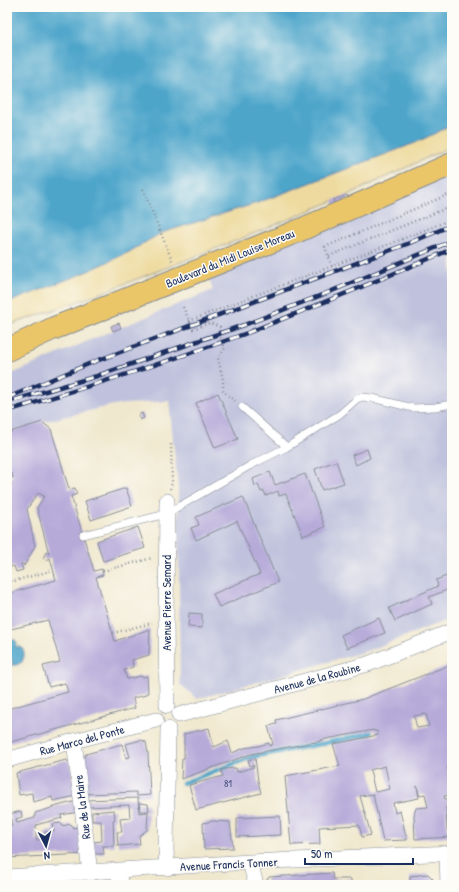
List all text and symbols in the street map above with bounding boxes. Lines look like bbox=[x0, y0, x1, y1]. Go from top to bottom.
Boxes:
street label: Boulevard du Midi Louise Moreau bbox=[163, 224, 297, 292]
street label: Avenue Pierre Semard bbox=[158, 555, 175, 651]
street label: Avenue de la Roubine bbox=[272, 658, 362, 698]
street label: Rue Marco del Ponte bbox=[38, 720, 126, 759]
street label: Rue de la Maire bbox=[70, 774, 94, 840]
house number: 81 bbox=[224, 777, 232, 790]
north arrow bbox=[26, 826, 66, 866]
scale bar bbox=[305, 840, 413, 866]
text: 50 m bbox=[311, 845, 332, 862]
text: N bbox=[43, 849, 51, 863]
street label: Avenue Francis Tonner bbox=[180, 853, 279, 875]

